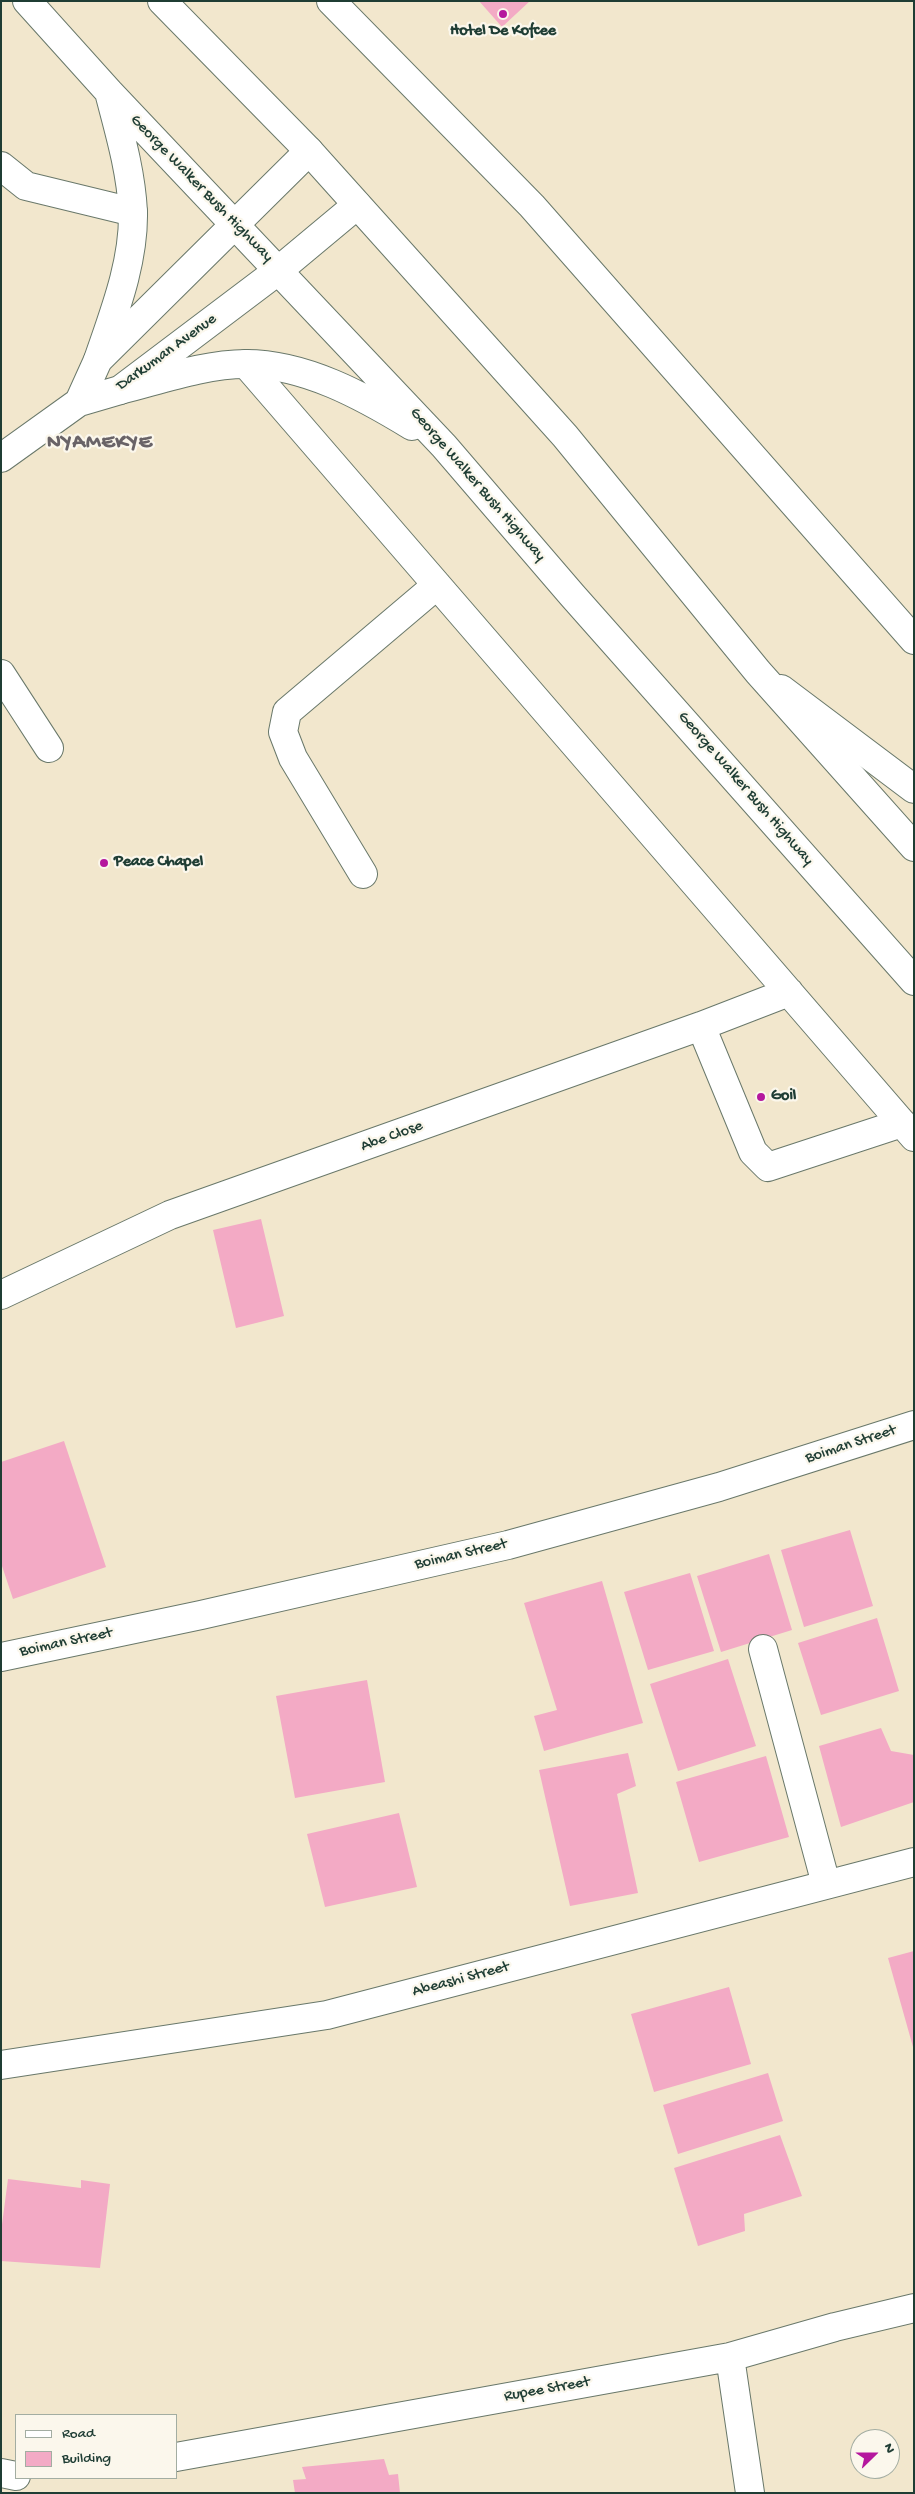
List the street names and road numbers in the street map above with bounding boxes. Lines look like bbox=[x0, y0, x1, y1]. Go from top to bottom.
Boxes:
street label: George Walker Bush Highway bbox=[125, 111, 277, 267]
street label: Darkuman Avenue bbox=[113, 310, 221, 396]
street label: George Walker Bush Highway bbox=[405, 404, 549, 566]
street label: George Walker Bush Highway bbox=[673, 708, 817, 870]
street label: Abe Close bbox=[358, 1117, 426, 1157]
street label: Boiman Street bbox=[803, 1421, 899, 1469]
street label: Boiman Street bbox=[413, 1535, 509, 1575]
street label: Boiman Street bbox=[18, 1624, 114, 1662]
street label: Abeashi Street bbox=[410, 1958, 512, 2002]
street label: Rupee Street bbox=[503, 2373, 591, 2407]

